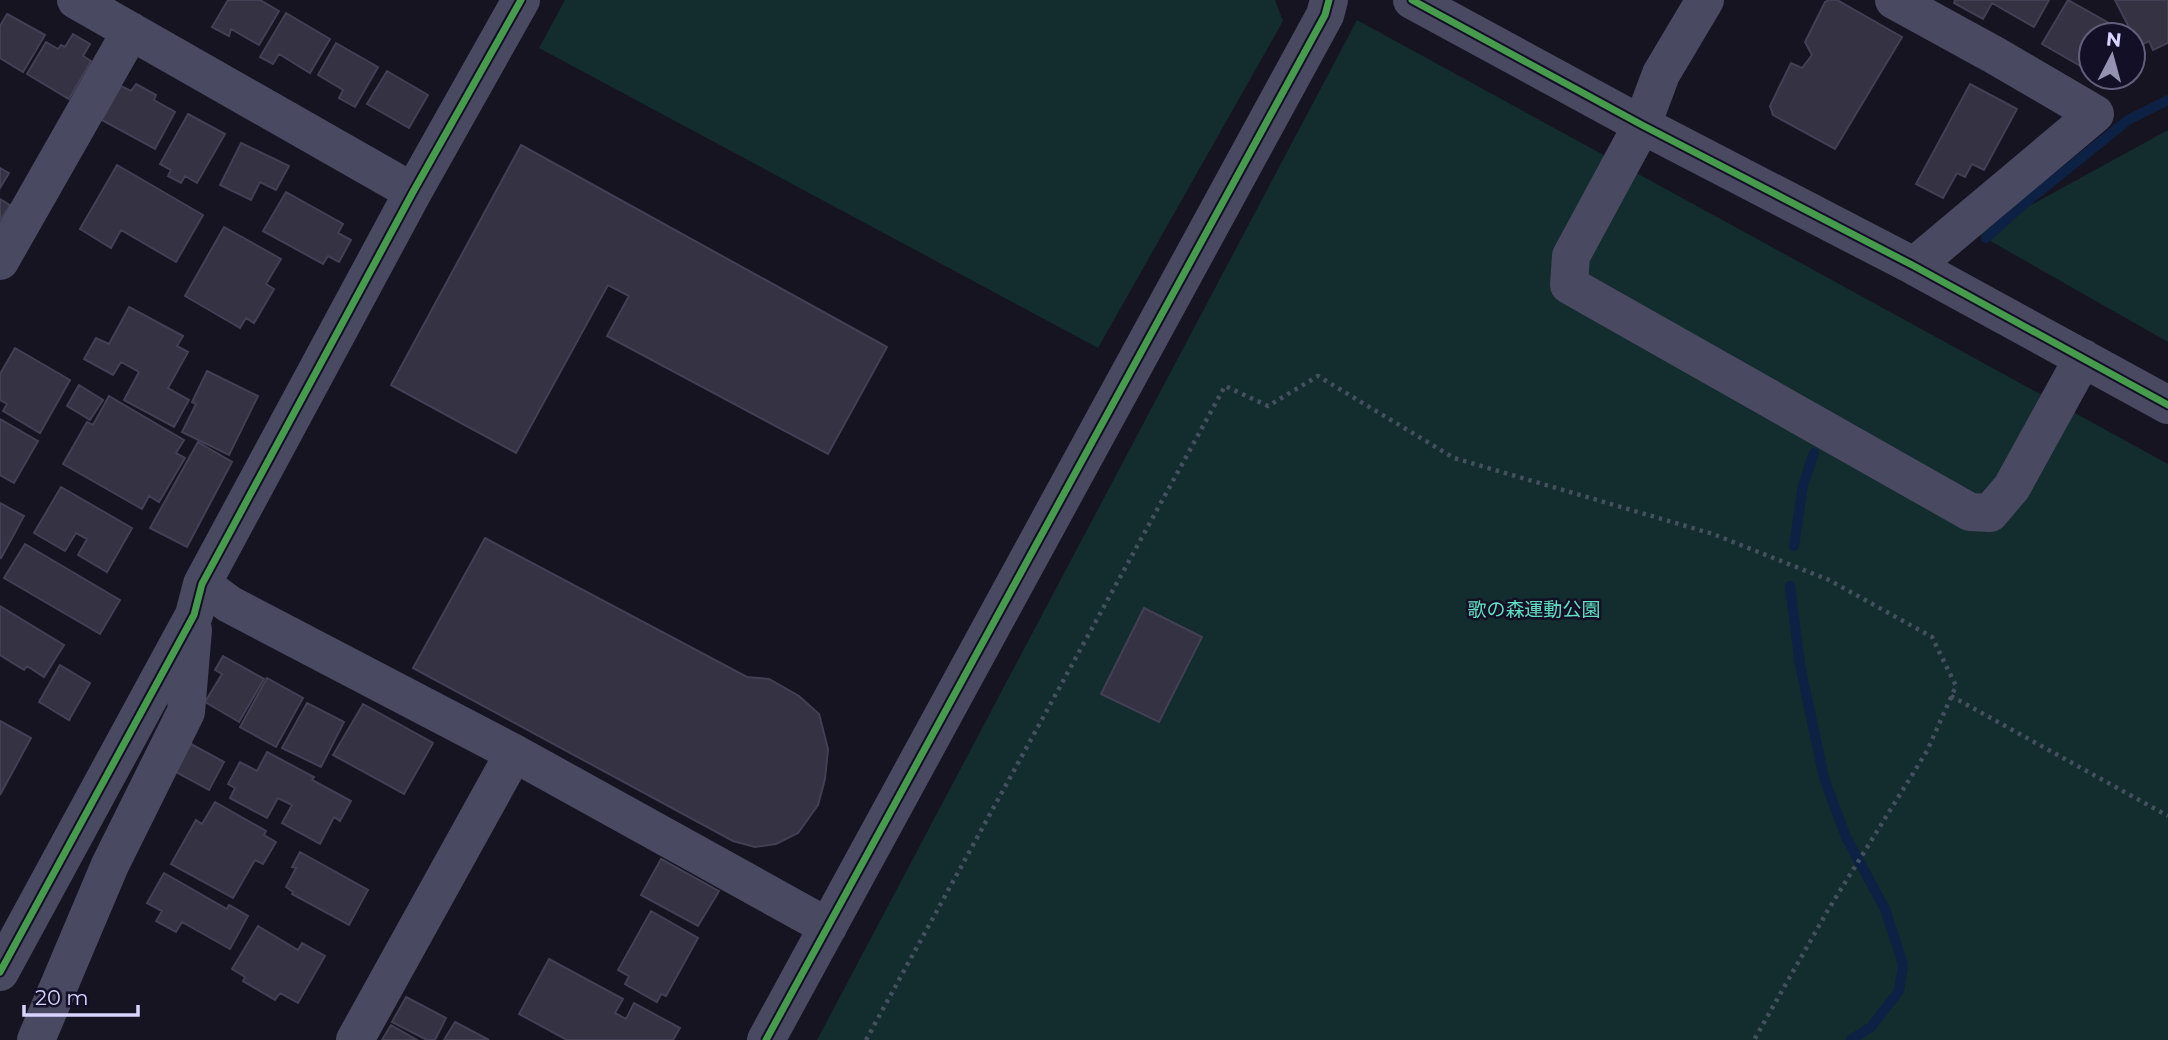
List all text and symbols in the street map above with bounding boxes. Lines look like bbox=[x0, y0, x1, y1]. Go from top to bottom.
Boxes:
north arrow bbox=[2077, 21, 2147, 91]
text: N bbox=[2105, 27, 2123, 52]
park label: 歌の森運動公園 bbox=[1467, 598, 1601, 621]
scale bar bbox=[24, 974, 138, 1018]
text: 20 m bbox=[35, 985, 89, 1010]

